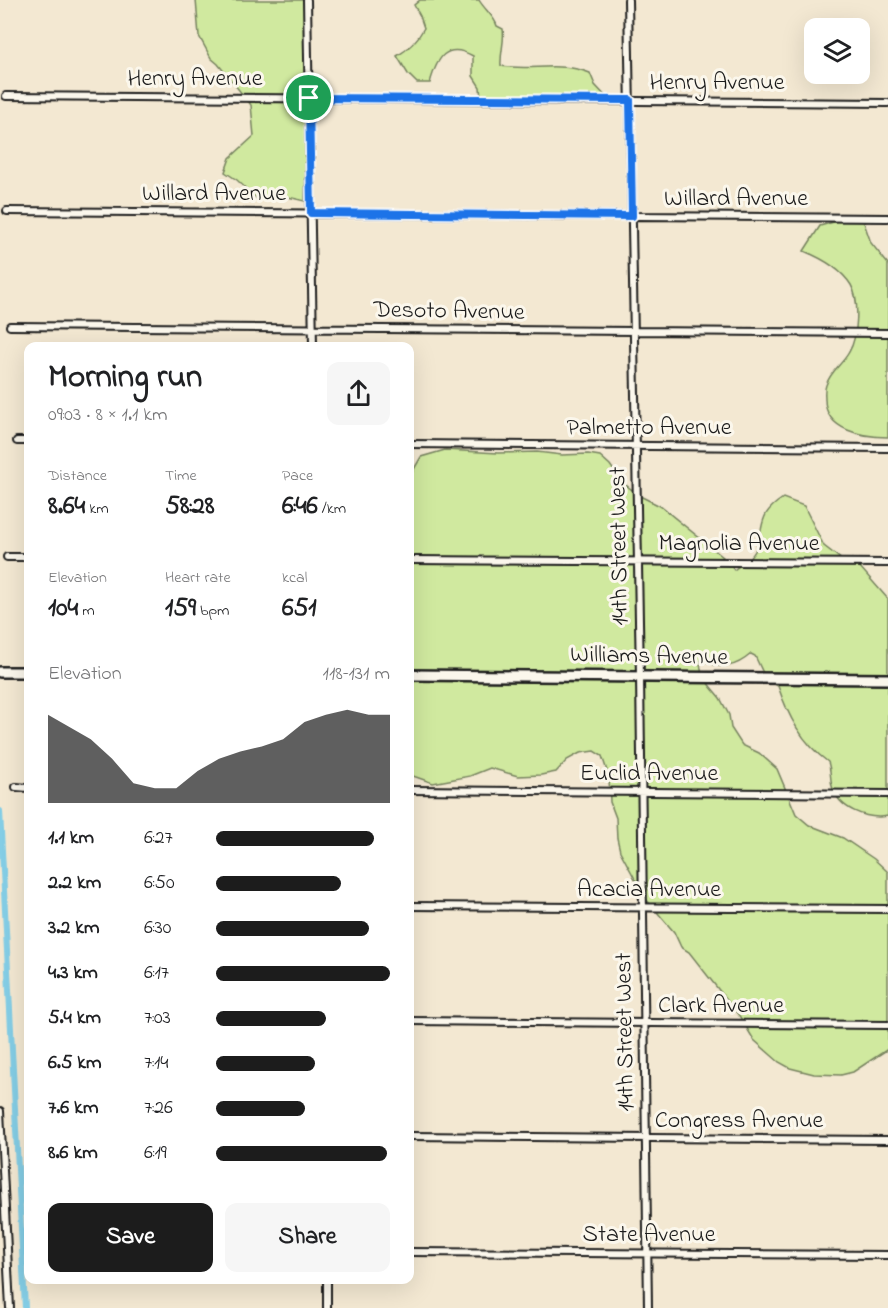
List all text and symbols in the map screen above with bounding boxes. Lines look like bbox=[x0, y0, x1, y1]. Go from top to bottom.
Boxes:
map controls bbox=[804, 18, 870, 84]
button: layers bbox=[804, 18, 870, 84]
street label: Henry Avenue bbox=[127, 62, 263, 98]
street label: Henry Avenue bbox=[649, 66, 785, 102]
pin bbox=[283, 72, 334, 123]
icon: arrive bbox=[292, 81, 325, 114]
street label: Willard Avenue bbox=[142, 177, 286, 212]
street label: Willard Avenue bbox=[664, 182, 808, 217]
street label: Desoto Avenue bbox=[372, 293, 525, 331]
text: Morning run bbox=[48, 354, 202, 402]
button: share bbox=[327, 362, 390, 425]
text: 09:03 · 8 × 1.1 km bbox=[48, 401, 168, 430]
street label: Palmetto Avenue bbox=[566, 411, 732, 446]
text: Distance bbox=[48, 464, 107, 488]
text: Time bbox=[165, 464, 197, 488]
text: Pace bbox=[282, 464, 313, 488]
street label: 14th Street West bbox=[601, 466, 639, 626]
text: 8.64 bbox=[48, 488, 85, 526]
text: 58:28 bbox=[165, 488, 215, 526]
text: 6:46 bbox=[282, 488, 318, 526]
text: km bbox=[85, 497, 109, 521]
text: /km bbox=[318, 497, 346, 521]
street label: Magnolia Avenue bbox=[659, 527, 820, 562]
text: Elevation bbox=[48, 566, 107, 590]
text: Heart rate bbox=[165, 566, 231, 590]
text: kcal bbox=[282, 566, 307, 590]
text: 104 bbox=[48, 590, 78, 628]
text: 159 bbox=[165, 590, 196, 628]
text: 651 bbox=[282, 590, 317, 628]
text: m bbox=[78, 599, 95, 623]
text: bpm bbox=[196, 599, 230, 623]
street label: Williams Avenue bbox=[570, 638, 729, 676]
text: Elevation bbox=[48, 660, 122, 689]
text: 118–131 m bbox=[323, 660, 390, 689]
street label: Euclid Avenue bbox=[580, 757, 718, 792]
text: 1.1 km bbox=[48, 824, 94, 853]
text: 6:27 bbox=[144, 824, 173, 853]
text: 2.2 km bbox=[48, 869, 101, 898]
text: 6:50 bbox=[144, 869, 175, 898]
street label: Acacia Avenue bbox=[577, 873, 721, 908]
text: 3.2 km bbox=[48, 914, 100, 943]
text: 6:30 bbox=[144, 914, 171, 943]
street label: 14th Street West bbox=[607, 952, 645, 1112]
text: 4.3 km bbox=[48, 959, 98, 988]
text: 6:17 bbox=[144, 959, 169, 988]
street label: Clark Avenue bbox=[658, 989, 784, 1024]
text: 5.4 km bbox=[48, 1004, 101, 1033]
text: 7:03 bbox=[144, 1004, 171, 1033]
text: 6.5 km bbox=[48, 1049, 102, 1078]
text: 7:14 bbox=[144, 1049, 169, 1078]
text: 7.6 km bbox=[48, 1094, 98, 1123]
text: 7:26 bbox=[144, 1094, 173, 1123]
street label: Congress Avenue bbox=[655, 1104, 824, 1139]
text: 8.6 km bbox=[48, 1139, 98, 1168]
text: 6:19 bbox=[144, 1139, 167, 1168]
button: Save bbox=[48, 1203, 213, 1272]
button: Share bbox=[225, 1203, 390, 1272]
street label: State Avenue bbox=[582, 1218, 716, 1253]

